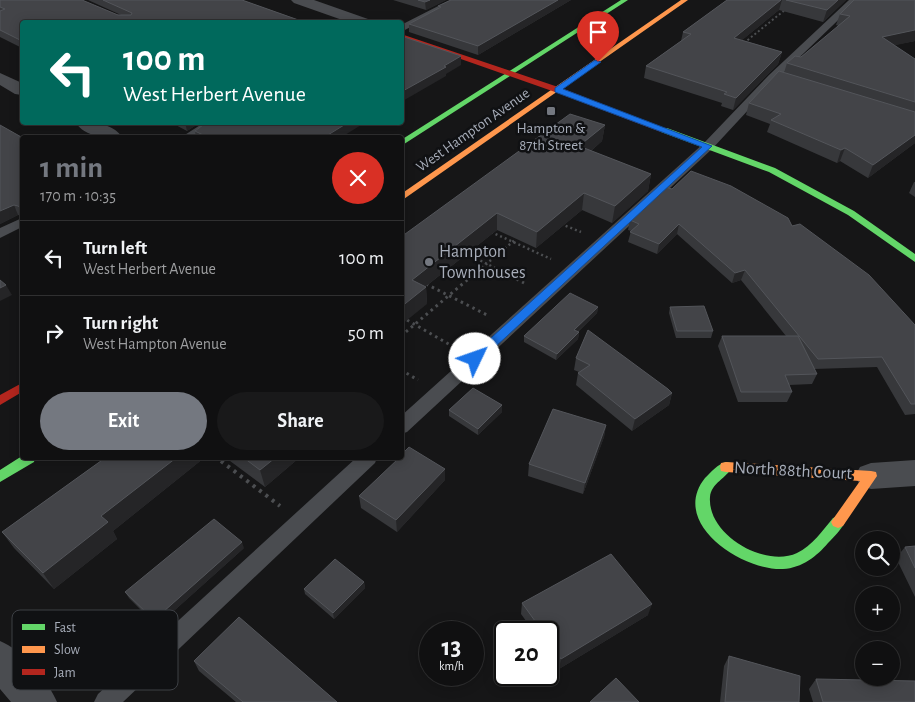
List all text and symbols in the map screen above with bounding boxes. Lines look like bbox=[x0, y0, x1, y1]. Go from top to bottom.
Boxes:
pin bbox=[577, 11, 619, 62]
icon: arrive bbox=[584, 18, 612, 46]
icon: left bbox=[40, 40, 105, 105]
text: 100 m bbox=[123, 42, 206, 77]
text: West Herbert Avenue bbox=[123, 83, 306, 105]
street label: West Hampton Avenue bbox=[414, 85, 532, 175]
marker: Hampton & 87th Street bbox=[545, 105, 557, 117]
place label: Hampton & 87th Street bbox=[517, 121, 586, 153]
button: close bbox=[332, 152, 384, 204]
text: 1 min bbox=[40, 153, 103, 183]
text: 170 m · 10:35 bbox=[40, 188, 116, 204]
text: Turn left bbox=[83, 239, 147, 258]
place label: Hampton Townhouses bbox=[439, 243, 526, 282]
icon: left bbox=[40, 244, 68, 272]
text: 100 m bbox=[339, 249, 384, 268]
marker: Hampton Townhouses bbox=[423, 256, 435, 268]
text: West Herbert Avenue bbox=[83, 261, 216, 277]
text: Turn right bbox=[83, 314, 158, 333]
icon: right bbox=[40, 319, 68, 347]
text: 50 m bbox=[348, 324, 384, 343]
position arrow bbox=[448, 332, 500, 384]
text: West Hampton Avenue bbox=[83, 336, 227, 352]
button: Exit bbox=[40, 392, 207, 450]
button: Share bbox=[217, 392, 384, 450]
street label: North 88th Court bbox=[734, 459, 853, 483]
map controls bbox=[855, 531, 900, 686]
button: search bbox=[855, 531, 900, 576]
button: + bbox=[855, 586, 900, 631]
legend bbox=[12, 610, 178, 690]
text: Fast bbox=[54, 621, 76, 635]
speed limit sign: 20 bbox=[494, 621, 559, 686]
text: 13 bbox=[442, 635, 461, 660]
button: − bbox=[855, 641, 900, 686]
text: Slow bbox=[54, 643, 81, 657]
text: km/h bbox=[439, 660, 464, 672]
text: Jam bbox=[54, 666, 76, 680]

